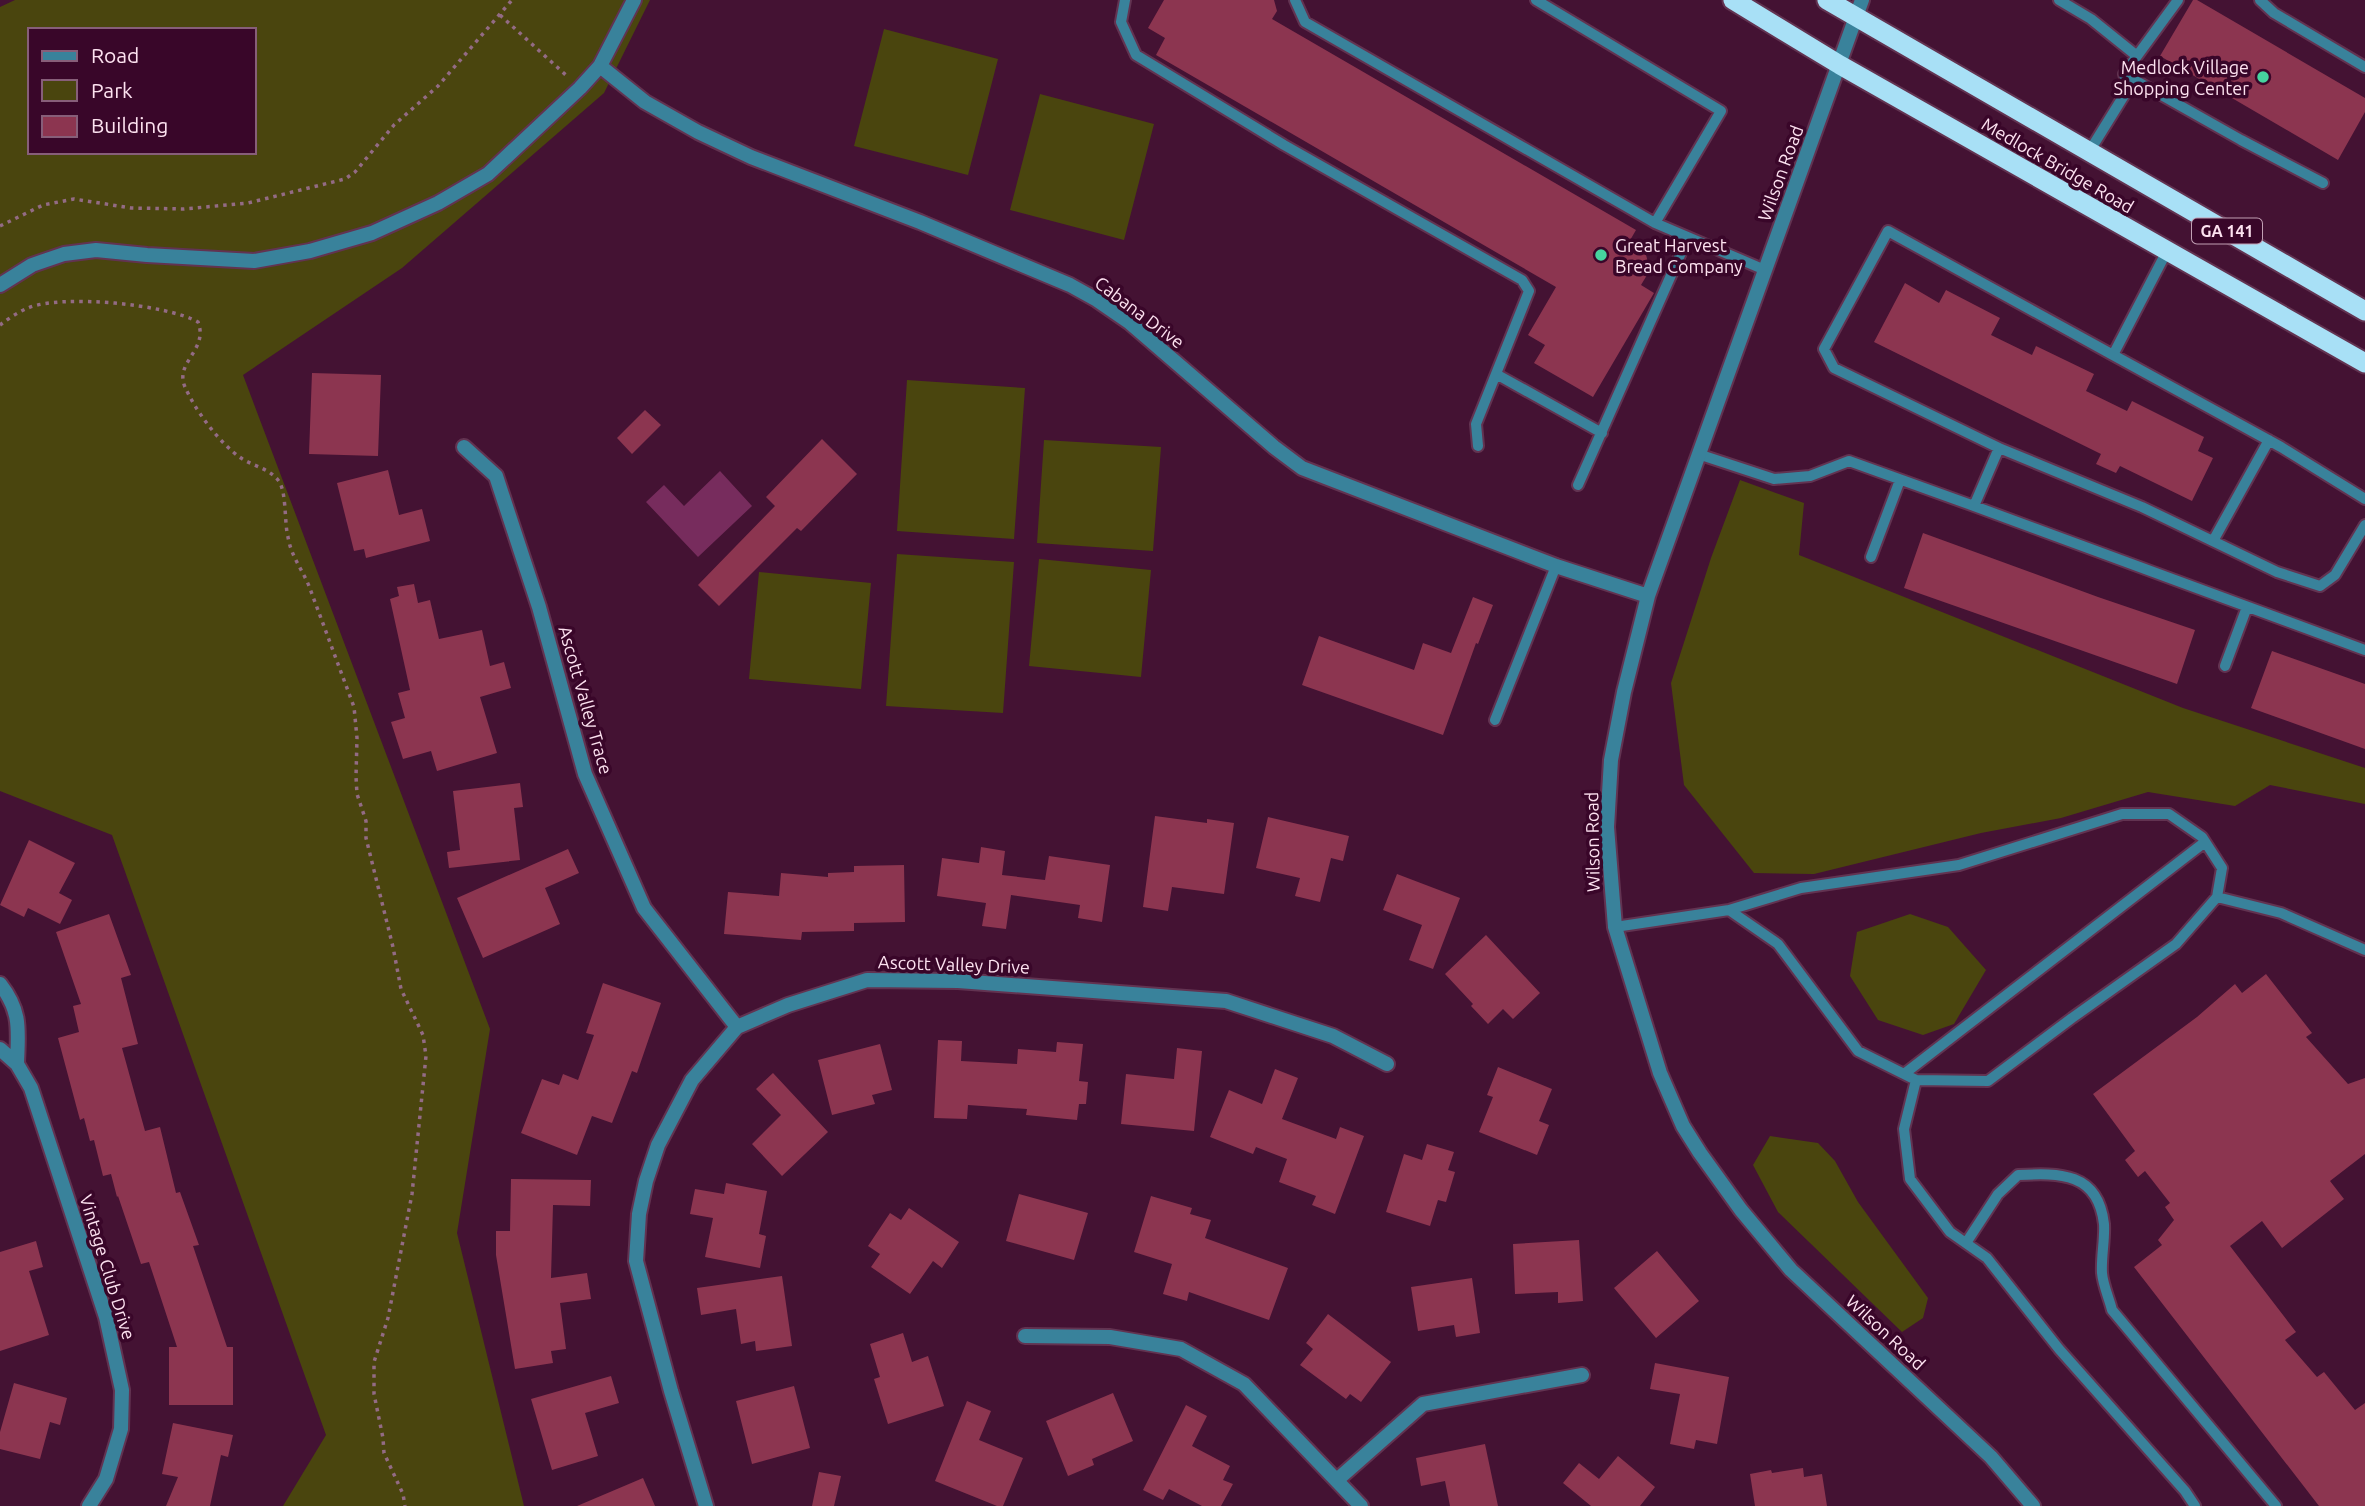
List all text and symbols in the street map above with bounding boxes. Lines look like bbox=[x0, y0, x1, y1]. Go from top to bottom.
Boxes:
legend bbox=[28, 28, 256, 154]
text: Road bbox=[91, 43, 139, 67]
place label: Medlock Village Shopping Center bbox=[2114, 57, 2249, 98]
marker: Medlock Village Shopping Center bbox=[2255, 69, 2271, 85]
text: Park bbox=[91, 78, 133, 102]
text: Building bbox=[91, 113, 168, 137]
street label: Medlock Bridge Road bbox=[1979, 113, 2137, 217]
street label: Wilson Road bbox=[1753, 122, 1807, 224]
road number: GA 141 bbox=[2192, 218, 2262, 244]
place label: Great Harvest Bread Company bbox=[1615, 235, 1743, 276]
marker: Great Harvest Bread Company bbox=[1593, 247, 1609, 263]
street label: Cabana Drive bbox=[1092, 272, 1188, 352]
street label: Ascott Valley Trace bbox=[555, 624, 617, 776]
street label: Wilson Road bbox=[1581, 792, 1603, 892]
street label: Ascott Valley Drive bbox=[878, 951, 1030, 977]
street label: Vintage Club Drive bbox=[76, 1192, 140, 1342]
street label: Wilson Road bbox=[1842, 1290, 1930, 1374]

